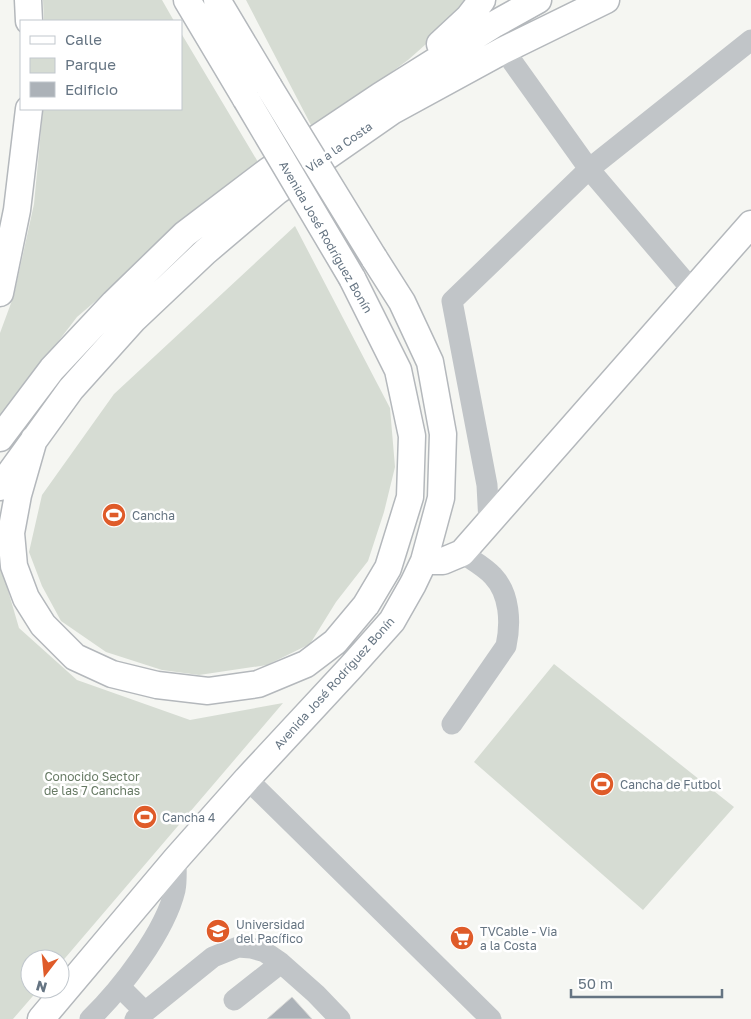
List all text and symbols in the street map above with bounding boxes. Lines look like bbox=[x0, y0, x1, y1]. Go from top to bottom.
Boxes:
legend bbox=[20, 20, 182, 110]
text: Calle bbox=[65, 30, 102, 48]
text: Parque bbox=[65, 55, 116, 73]
text: Edificio bbox=[65, 80, 118, 98]
street label: Vía a la Costa bbox=[303, 119, 375, 175]
street label: Avenida José Rodríguez Bonín bbox=[276, 158, 376, 316]
sports icon: Cancha bbox=[101, 502, 127, 528]
place label: Cancha bbox=[132, 508, 175, 523]
street label: Avenida José Rodríguez Bonín bbox=[270, 614, 398, 752]
park label: Conocido Sector de las 7 Canchas bbox=[44, 769, 140, 798]
sports icon: Cancha de Futbol bbox=[589, 771, 615, 797]
place label: Cancha de Futbol bbox=[620, 777, 721, 792]
sports icon: Cancha 4 bbox=[132, 804, 158, 830]
place label: Cancha 4 bbox=[162, 810, 215, 825]
place label: Universidad del Pacífico bbox=[236, 917, 305, 946]
school or university icon: Universidad del Pacífico bbox=[205, 918, 231, 944]
place label: TVCable - Via a la Costa bbox=[480, 924, 557, 953]
supermarket icon: TVCable - Via a la Costa bbox=[449, 925, 475, 951]
north arrow bbox=[20, 949, 70, 999]
scale bar bbox=[571, 966, 722, 998]
text: 50 m bbox=[578, 974, 613, 992]
text: N bbox=[34, 977, 49, 997]

